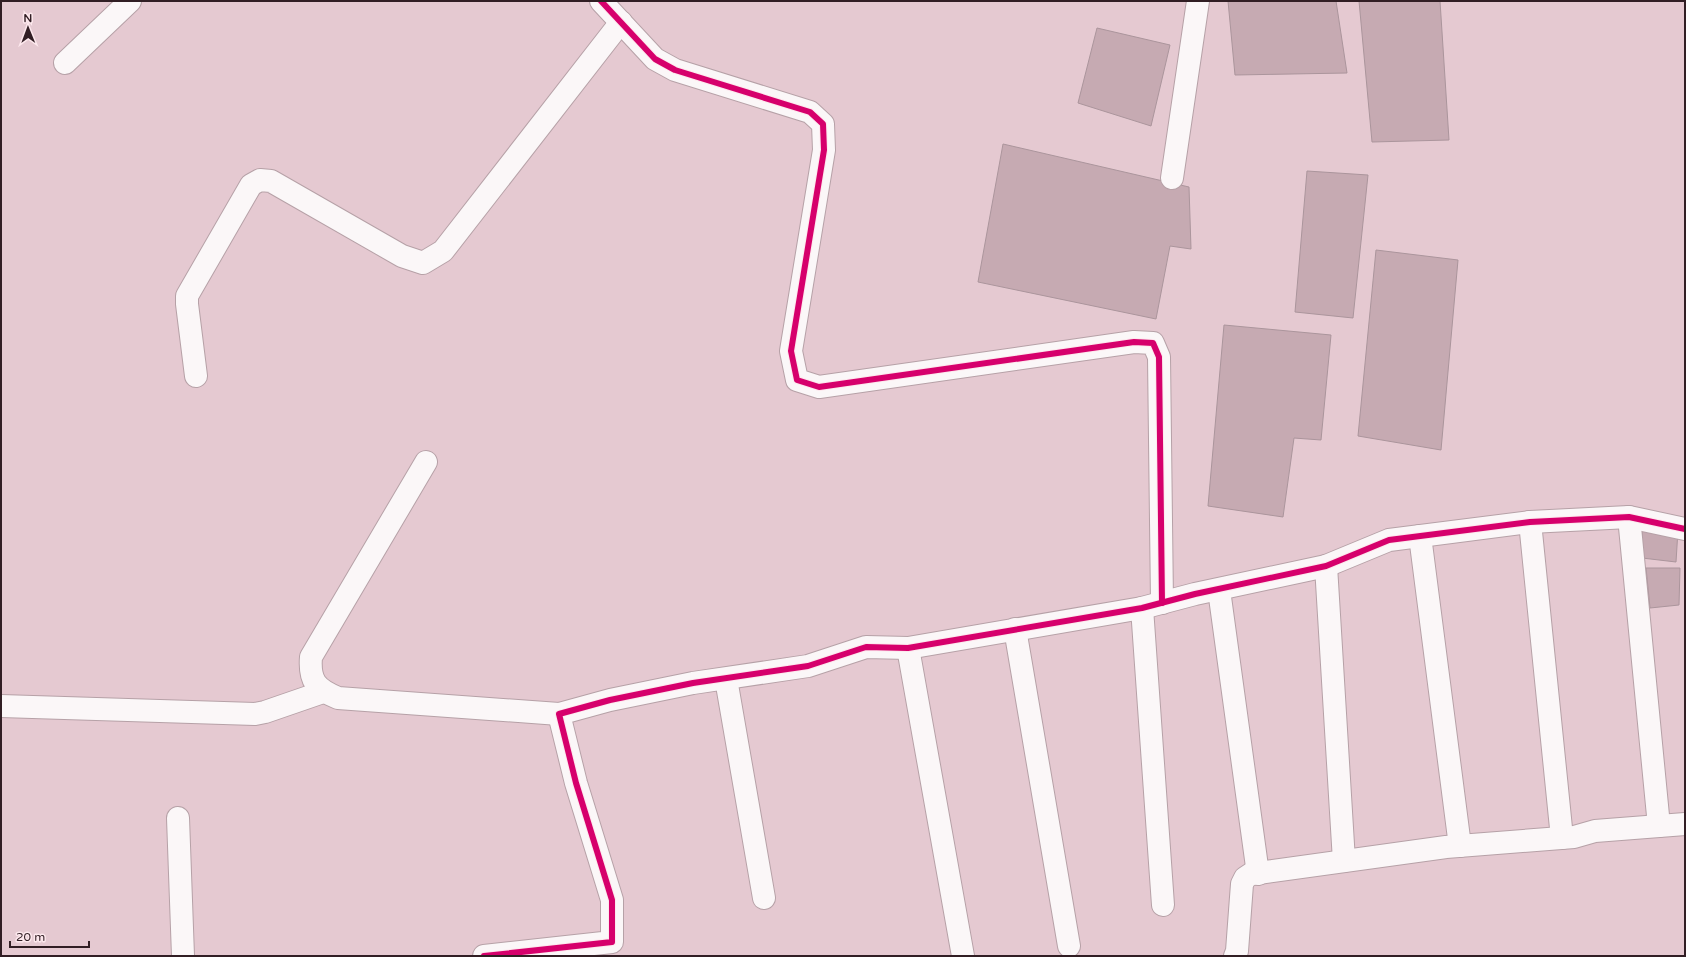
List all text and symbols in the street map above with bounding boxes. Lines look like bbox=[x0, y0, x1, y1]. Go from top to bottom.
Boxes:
north arrow bbox=[8, 8, 48, 48]
text: N bbox=[23, 12, 32, 25]
scale bar bbox=[10, 923, 89, 949]
text: 20 m bbox=[16, 930, 45, 944]

